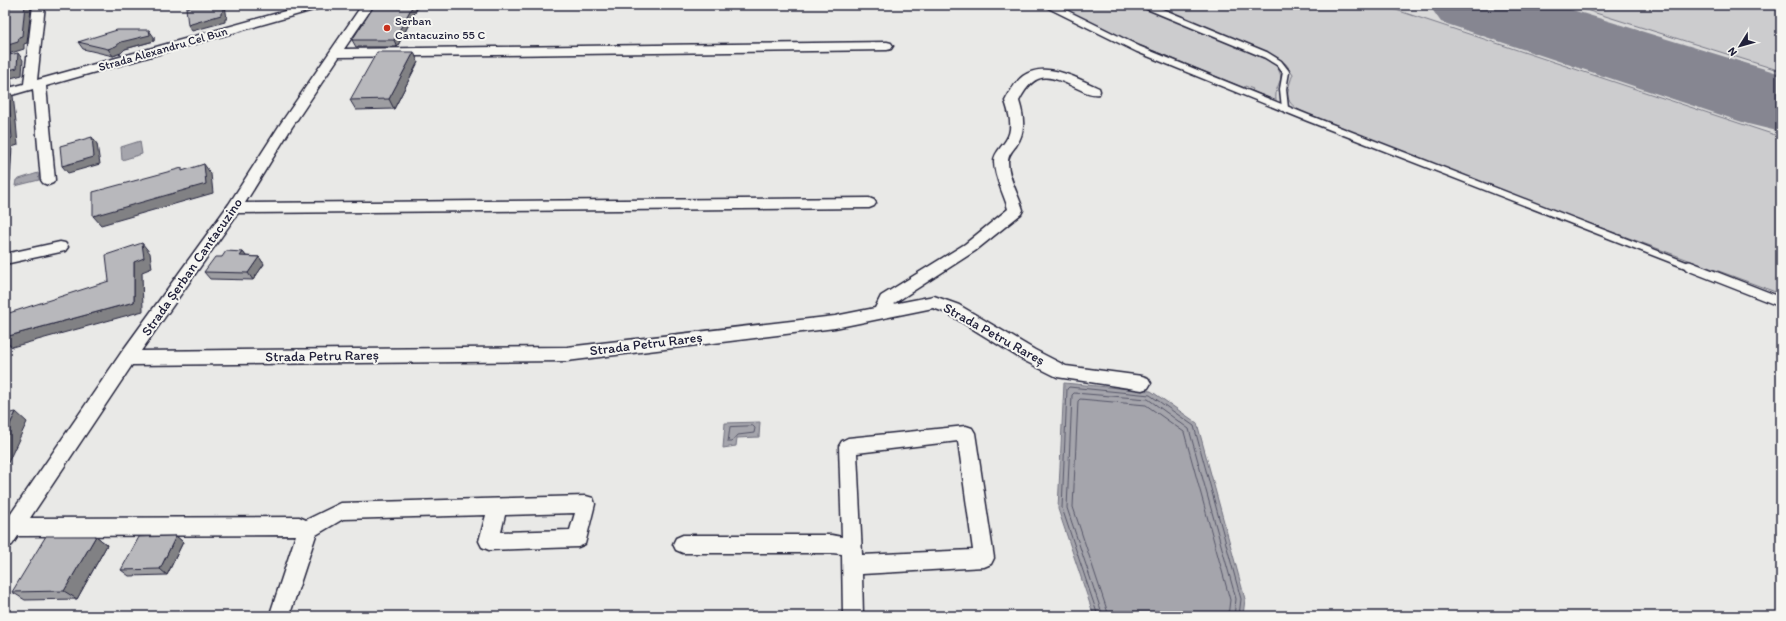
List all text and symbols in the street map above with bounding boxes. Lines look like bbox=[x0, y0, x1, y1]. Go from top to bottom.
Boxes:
place label: Serban Cantacuzino 55 C bbox=[395, 14, 486, 42]
marker: Serban Cantacuzino 55 C bbox=[382, 23, 392, 33]
street label: Strada Alexandru Cel Bun bbox=[97, 24, 229, 74]
north arrow bbox=[1720, 26, 1760, 66]
text: N bbox=[1725, 45, 1740, 59]
street label: Strada Șerban Cantacuzino bbox=[138, 195, 246, 339]
street label: Strada Petru Rareș bbox=[940, 299, 1048, 369]
street label: Strada Petru Rareș bbox=[589, 329, 703, 359]
street label: Strada Petru Rareș bbox=[265, 347, 379, 365]

